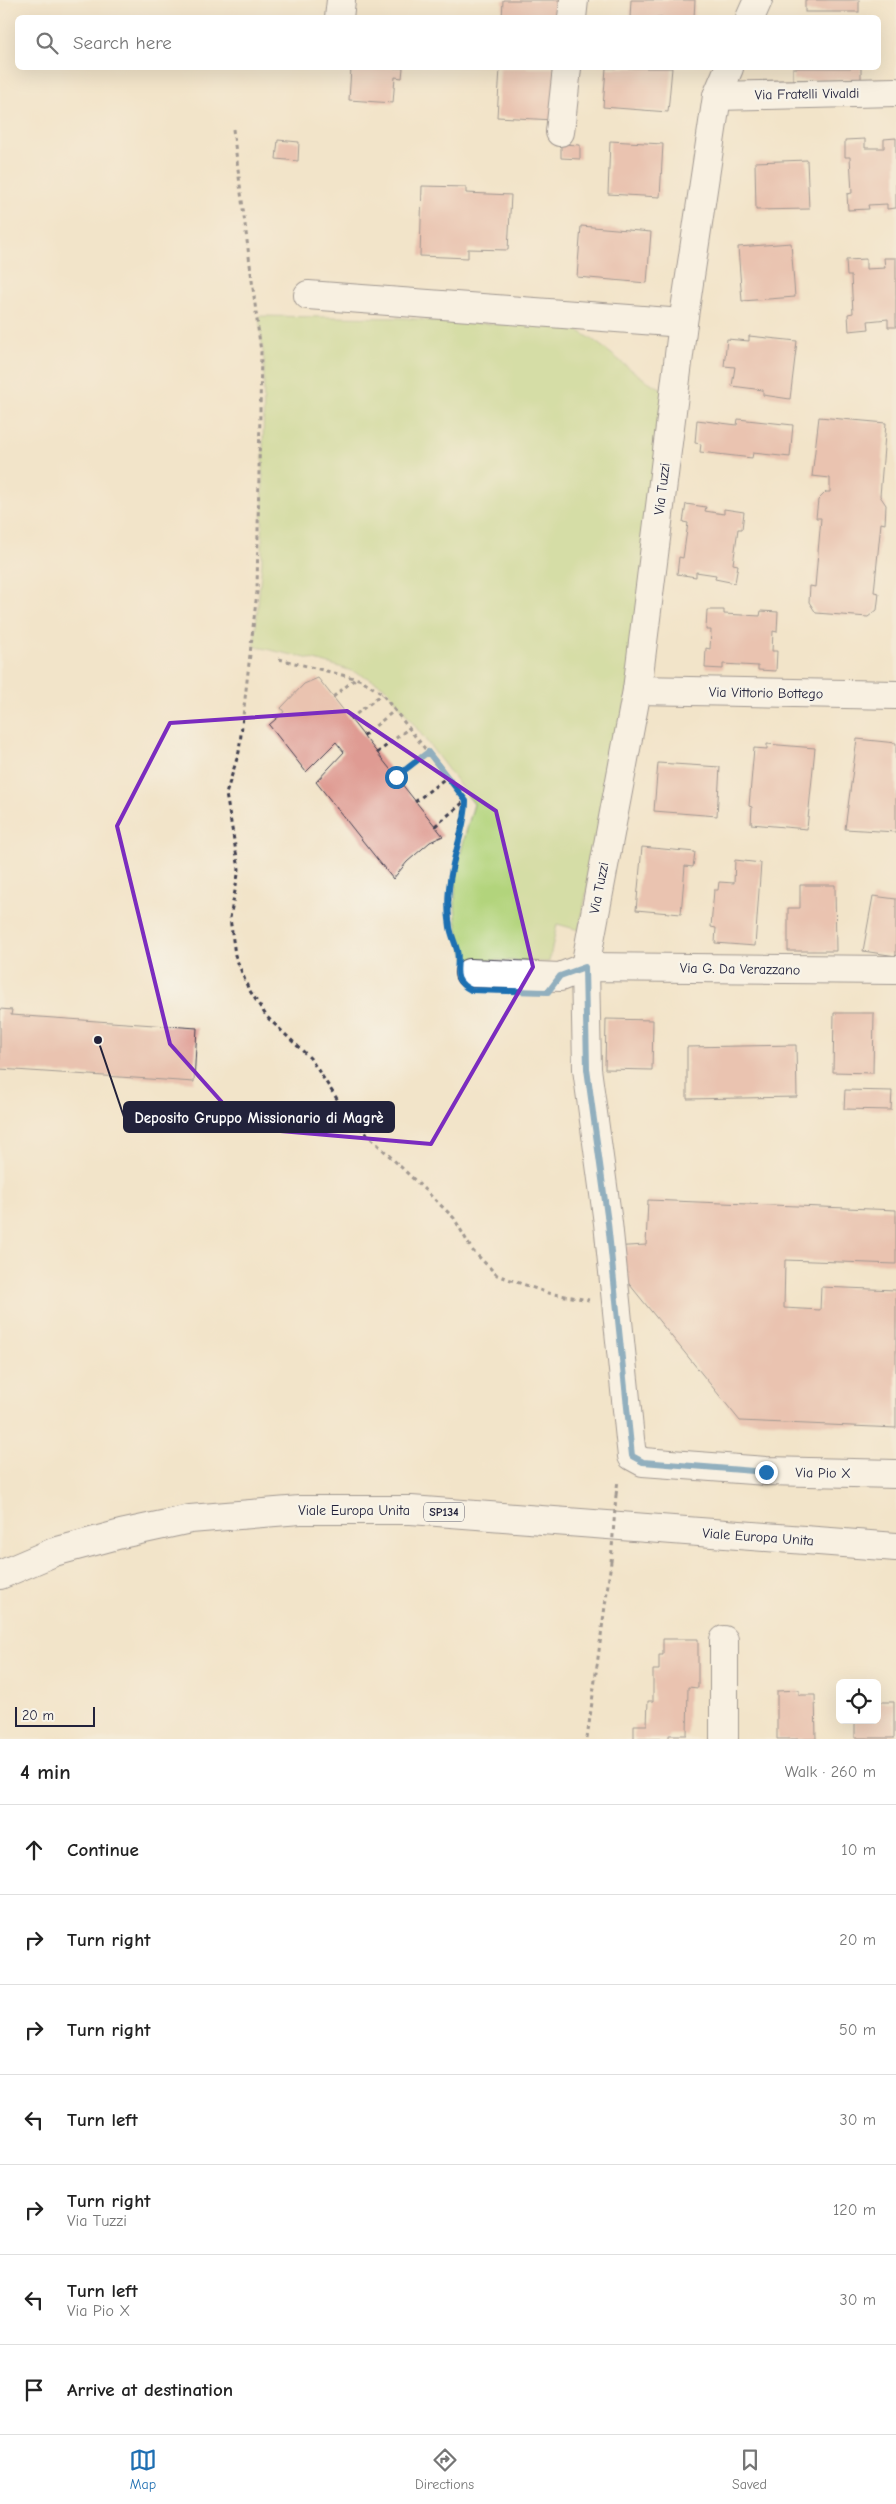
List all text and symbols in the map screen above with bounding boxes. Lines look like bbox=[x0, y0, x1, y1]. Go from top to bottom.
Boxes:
search box bbox=[15, 15, 881, 70]
icon: search bbox=[33, 29, 61, 57]
text: Search here bbox=[73, 32, 172, 54]
street label: Via Fratelli Vivaldi bbox=[754, 85, 860, 103]
street label: Via Tuzzi bbox=[650, 462, 674, 516]
street label: Via Vittorio Bottego bbox=[709, 684, 823, 702]
route start bbox=[385, 766, 408, 789]
street label: Via Tuzzi bbox=[586, 861, 612, 915]
street label: Via G. Da Verazzano bbox=[680, 959, 800, 979]
callout: Deposito Gruppo Missionario di Magrè bbox=[124, 1102, 394, 1132]
text: Deposito Gruppo Missionario di Magrè bbox=[134, 1109, 384, 1127]
route end bbox=[755, 1461, 778, 1484]
street label: Via Pio X bbox=[795, 1464, 851, 1482]
street label: Viale Europa Unita bbox=[298, 1502, 410, 1519]
road number: SP134 bbox=[424, 1502, 464, 1521]
street label: Viale Europa Unita bbox=[702, 1525, 814, 1549]
map controls bbox=[836, 1679, 881, 1724]
button: locate bbox=[836, 1679, 881, 1724]
scale bar bbox=[15, 1704, 95, 1727]
text: 20 m bbox=[22, 1707, 54, 1724]
text: 4 min bbox=[20, 1760, 71, 1784]
text: Walk · 260 m bbox=[785, 1763, 876, 1781]
icon: ahead bbox=[20, 1836, 48, 1864]
text: Continue bbox=[67, 1839, 139, 1861]
text: 10 m bbox=[841, 1841, 876, 1859]
icon: right bbox=[20, 1926, 48, 1954]
text: Turn right bbox=[67, 1929, 151, 1951]
text: 20 m bbox=[839, 1931, 876, 1949]
icon: right bbox=[20, 2016, 48, 2044]
text: Turn right bbox=[67, 2019, 151, 2041]
text: 50 m bbox=[839, 2021, 876, 2039]
icon: left bbox=[20, 2106, 48, 2134]
text: Turn left bbox=[67, 2109, 138, 2131]
text: 30 m bbox=[840, 2111, 876, 2129]
text: Turn right bbox=[67, 2190, 151, 2212]
icon: right bbox=[20, 2196, 48, 2224]
text: 120 m bbox=[833, 2201, 876, 2219]
text: Via Tuzzi bbox=[67, 2212, 127, 2230]
text: Turn left bbox=[67, 2280, 138, 2302]
icon: left bbox=[20, 2286, 48, 2314]
text: 30 m bbox=[840, 2291, 876, 2309]
text: Via Pio X bbox=[67, 2302, 130, 2320]
icon: arrive bbox=[20, 2376, 48, 2404]
text: Arrive at destination bbox=[67, 2379, 233, 2401]
tab: Map bbox=[129, 2446, 157, 2493]
tab: Directions bbox=[415, 2446, 474, 2493]
tab: Saved bbox=[732, 2446, 767, 2493]

